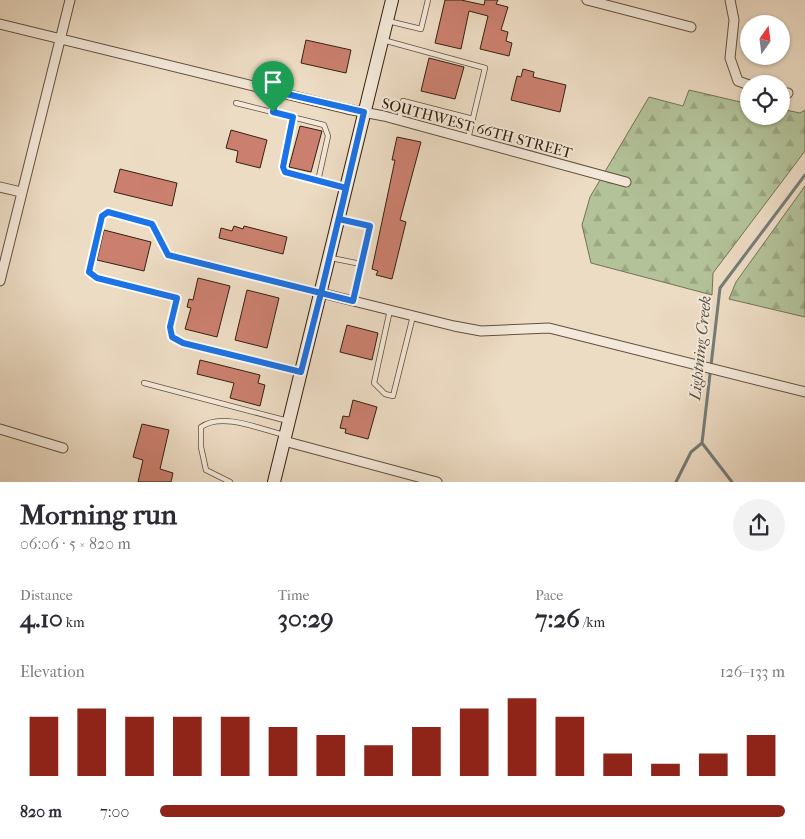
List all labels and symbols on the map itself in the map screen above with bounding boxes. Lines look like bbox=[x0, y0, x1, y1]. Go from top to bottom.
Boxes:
north arrow bbox=[740, 15, 790, 65]
pin bbox=[252, 61, 294, 112]
street label: SOUTHWEST 66TH STREET bbox=[380, 94, 575, 162]
water label: Lightning Creek bbox=[685, 295, 715, 402]

